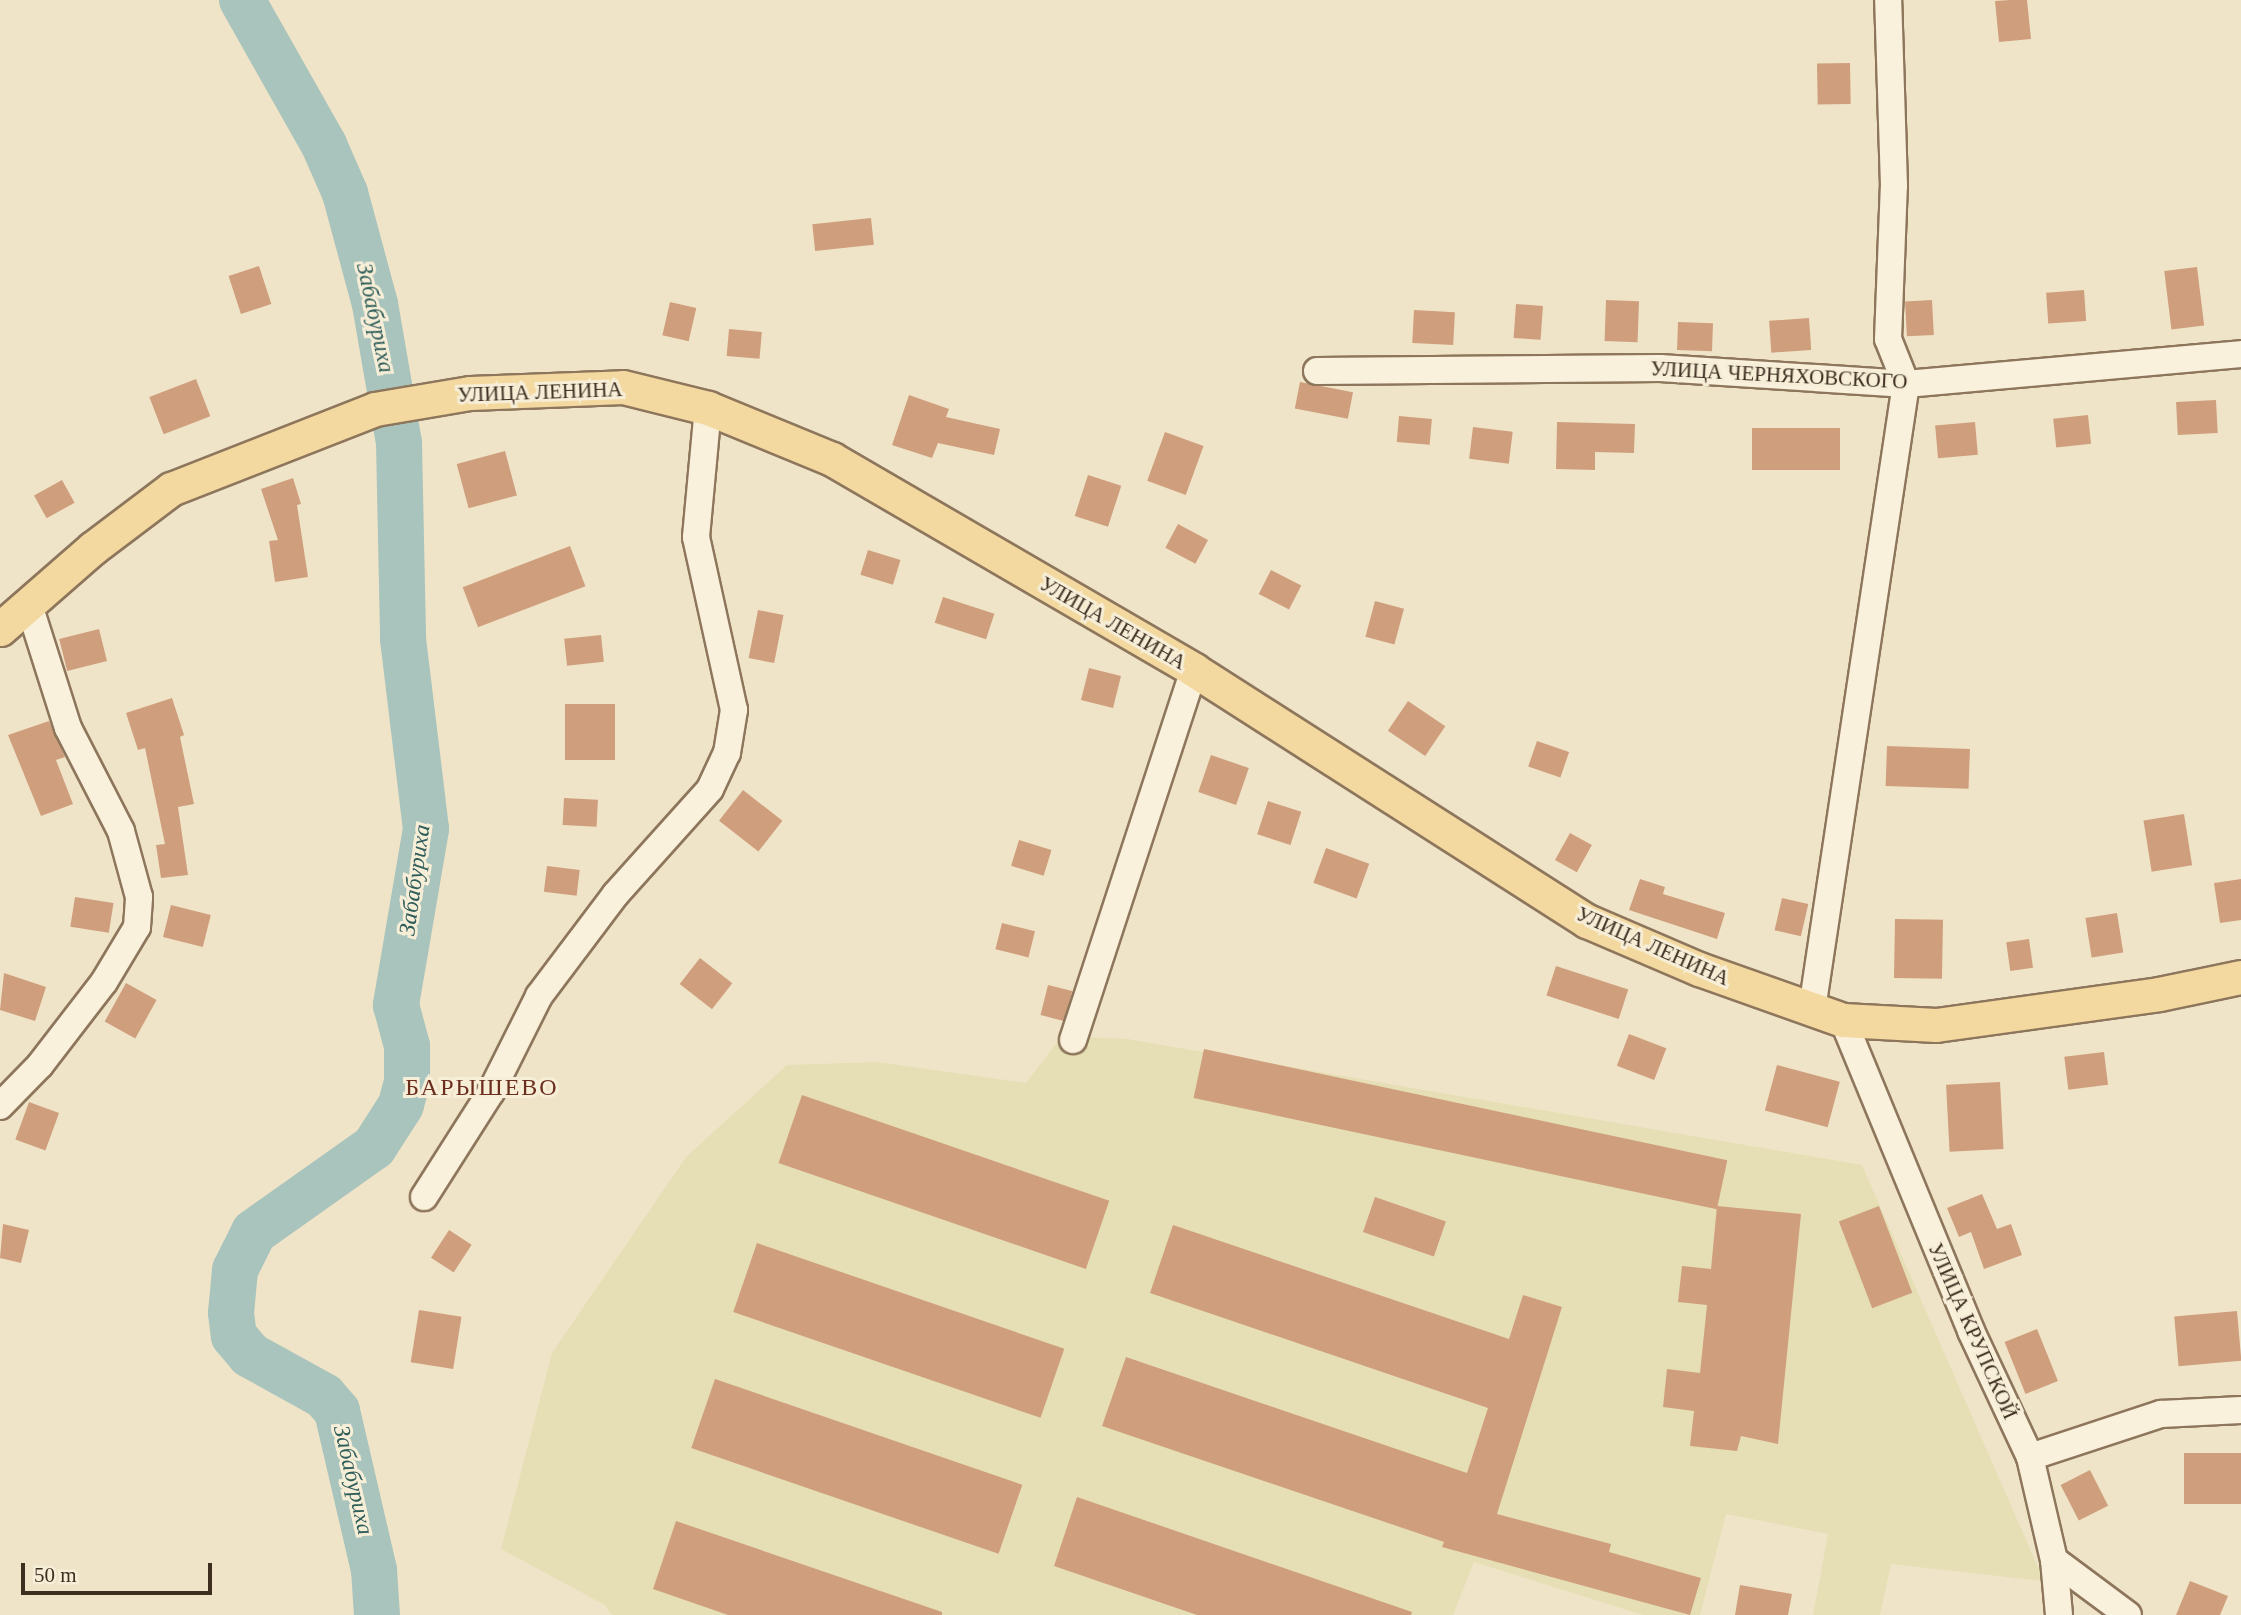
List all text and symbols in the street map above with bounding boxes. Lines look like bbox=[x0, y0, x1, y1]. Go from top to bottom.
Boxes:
water label: Забабуриха bbox=[350, 261, 400, 375]
street label: УЛИЦА ЧЕРНЯХОВСКОГО bbox=[1650, 356, 1908, 394]
street label: УЛИЦА ЛЕНИНА bbox=[457, 377, 623, 407]
street label: УЛИЦА ЛЕНИНА bbox=[1035, 571, 1191, 675]
water label: Забабуриха bbox=[394, 823, 436, 937]
street label: УЛИЦА ЛЕНИНА bbox=[1572, 901, 1734, 991]
district label: БАРЫШЕВО bbox=[406, 1074, 558, 1102]
street label: УЛИЦА КРУПСКОЙ bbox=[1923, 1239, 2023, 1423]
water label: Забабуриха bbox=[327, 1423, 379, 1537]
scale bar bbox=[24, 1548, 215, 1592]
text: 50 m bbox=[34, 1563, 77, 1587]

